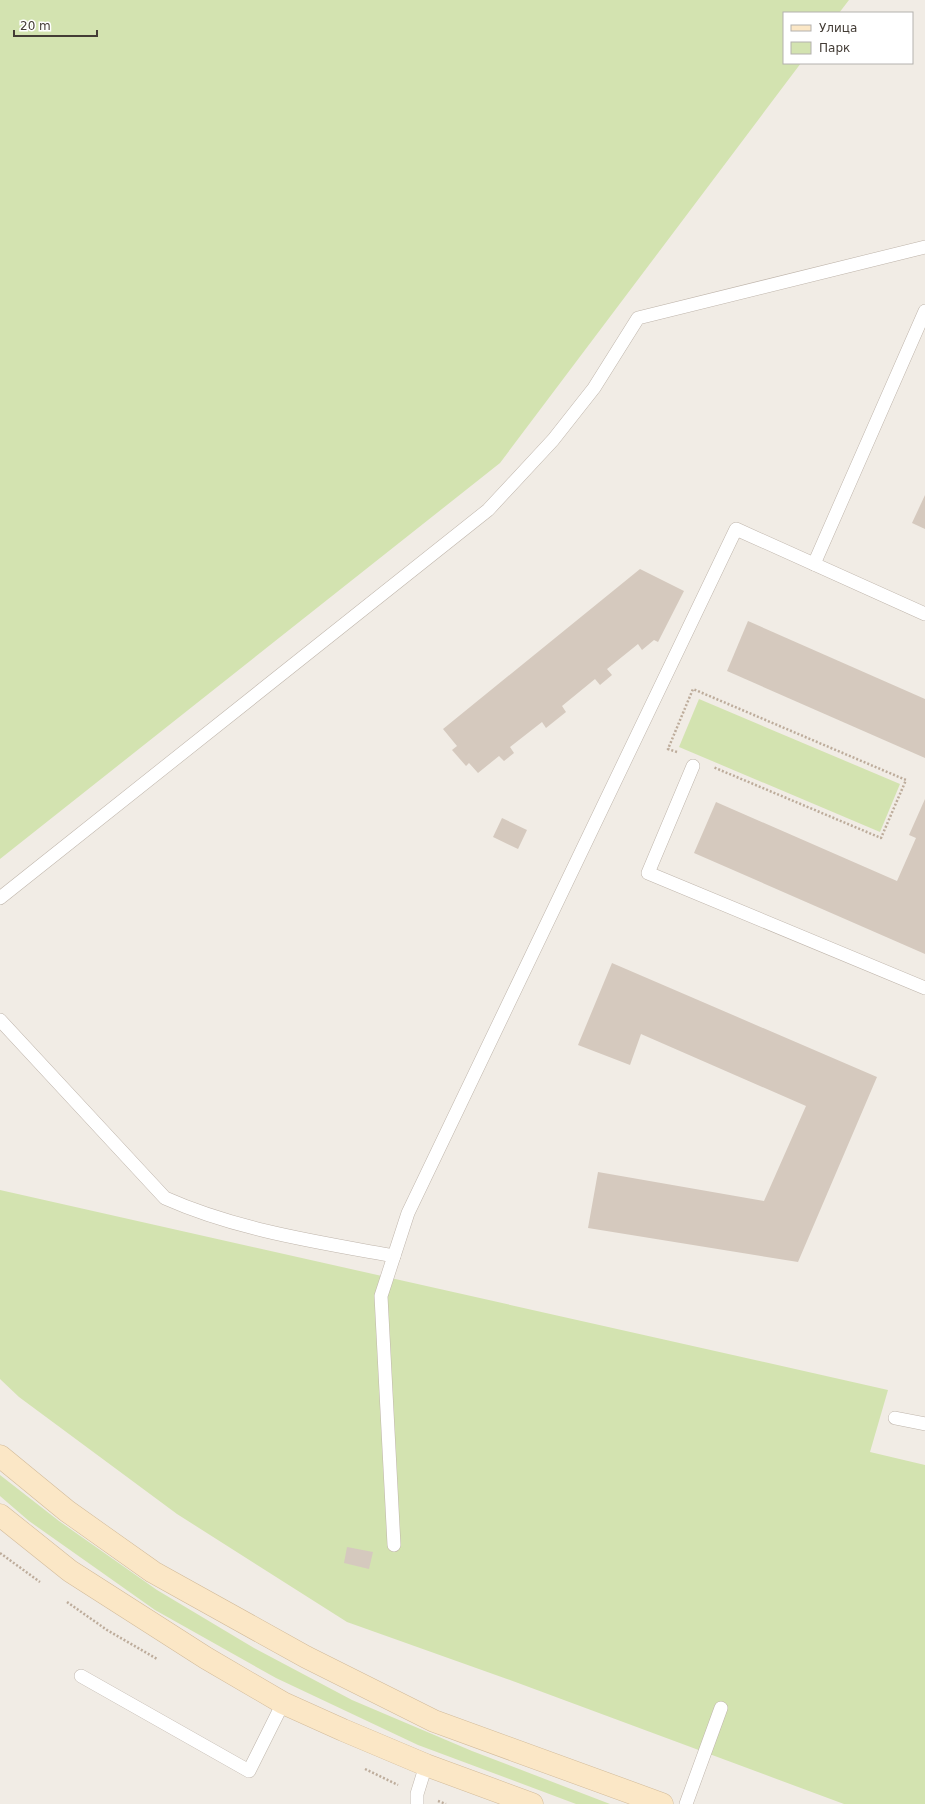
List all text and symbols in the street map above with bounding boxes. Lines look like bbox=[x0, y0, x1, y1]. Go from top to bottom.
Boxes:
scale bar bbox=[14, 12, 97, 38]
legend bbox=[783, 12, 913, 64]
text: 20 m bbox=[20, 19, 51, 33]
text: Улица bbox=[819, 21, 857, 35]
text: Парк bbox=[819, 41, 850, 55]

